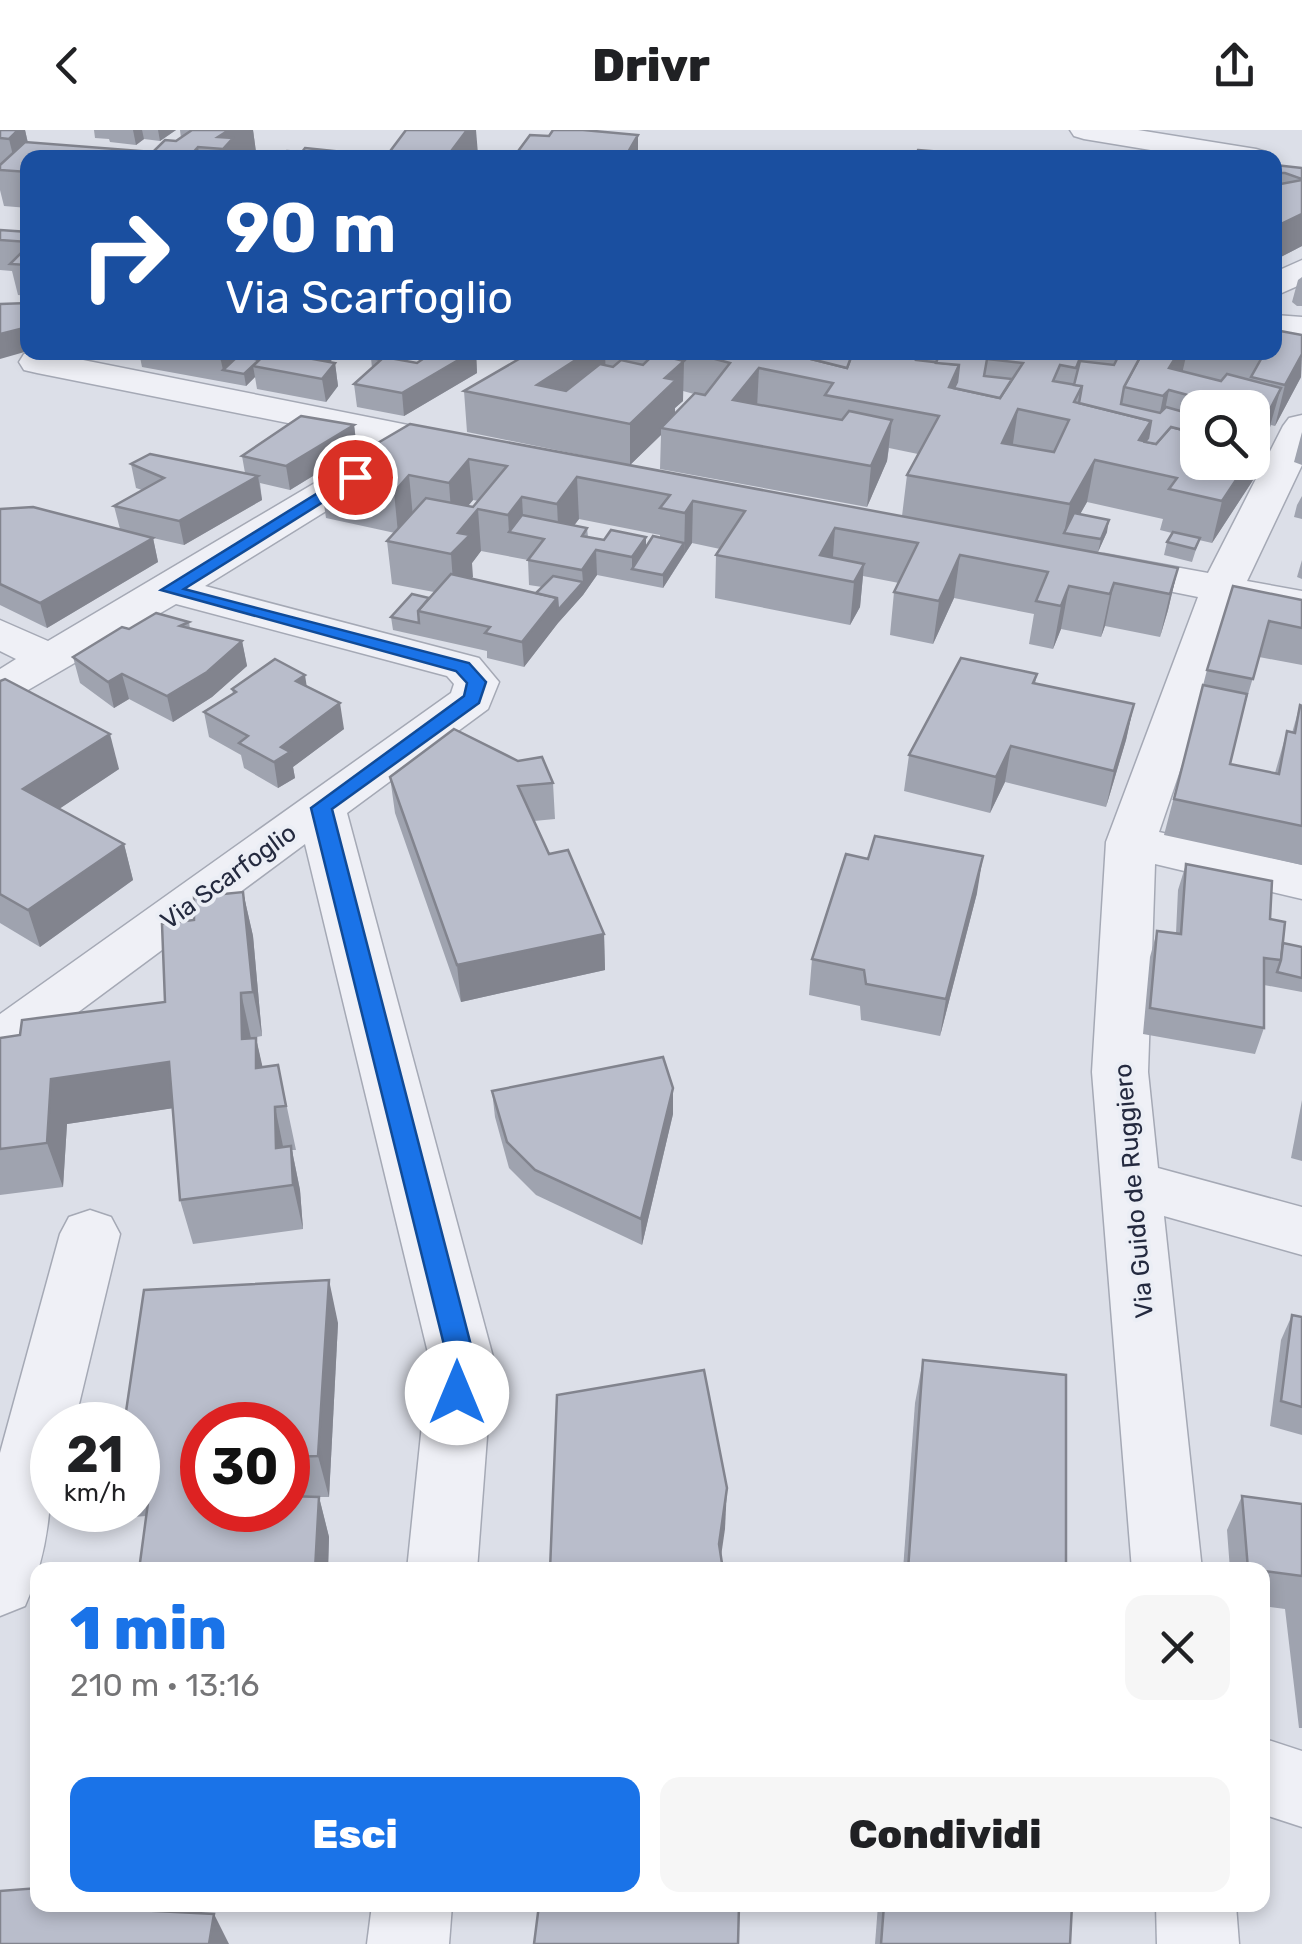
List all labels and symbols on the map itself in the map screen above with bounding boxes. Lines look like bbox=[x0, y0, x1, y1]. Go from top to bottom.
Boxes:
pin bbox=[313, 435, 398, 520]
street label: Via Scarfoglio bbox=[155, 818, 302, 935]
street label: Via Guido de Ruggiero bbox=[1108, 1062, 1159, 1320]
position arrow bbox=[405, 1341, 509, 1445]
speed limit sign: 30 bbox=[180, 1402, 310, 1532]

